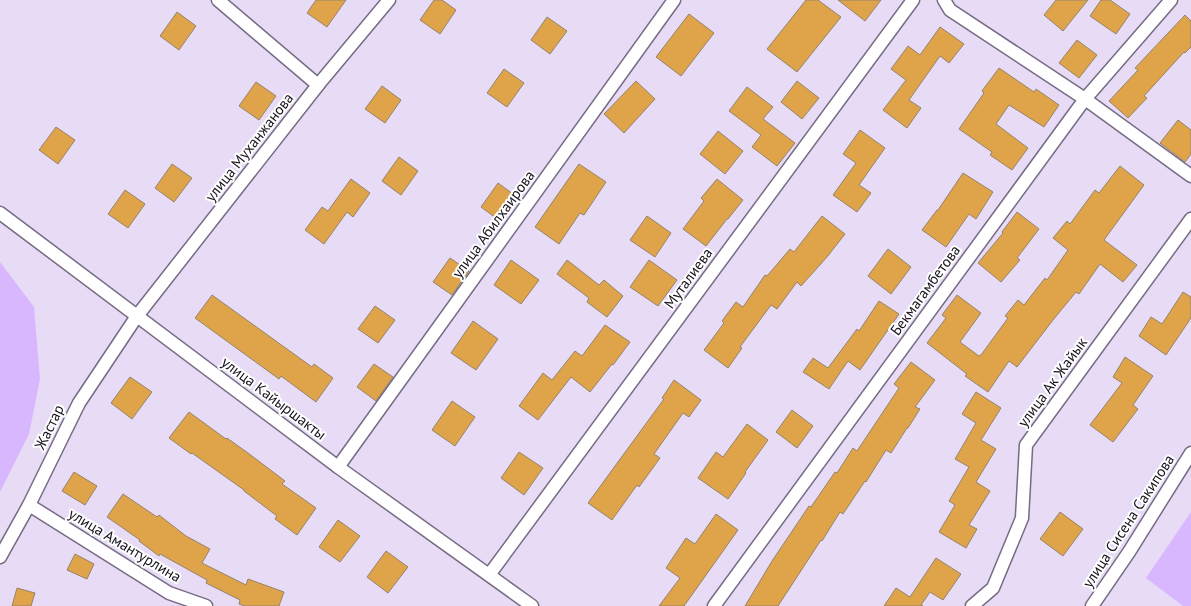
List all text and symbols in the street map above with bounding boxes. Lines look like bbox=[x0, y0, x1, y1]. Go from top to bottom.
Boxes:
street label: улица Муханжанова bbox=[201, 89, 297, 205]
street label: улица Абилхаирова bbox=[447, 166, 539, 282]
street label: Бекмагамбетова bbox=[886, 241, 964, 339]
street label: Муталиева bbox=[660, 244, 716, 312]
street label: улица Ак Жайык bbox=[1013, 333, 1091, 431]
street label: улица Кайыршакты bbox=[218, 352, 330, 444]
street label: Жастар bbox=[30, 401, 68, 453]
street label: улица Сисена Сакипова bbox=[1078, 451, 1178, 591]
street label: улица Амантурлина bbox=[65, 504, 185, 586]

